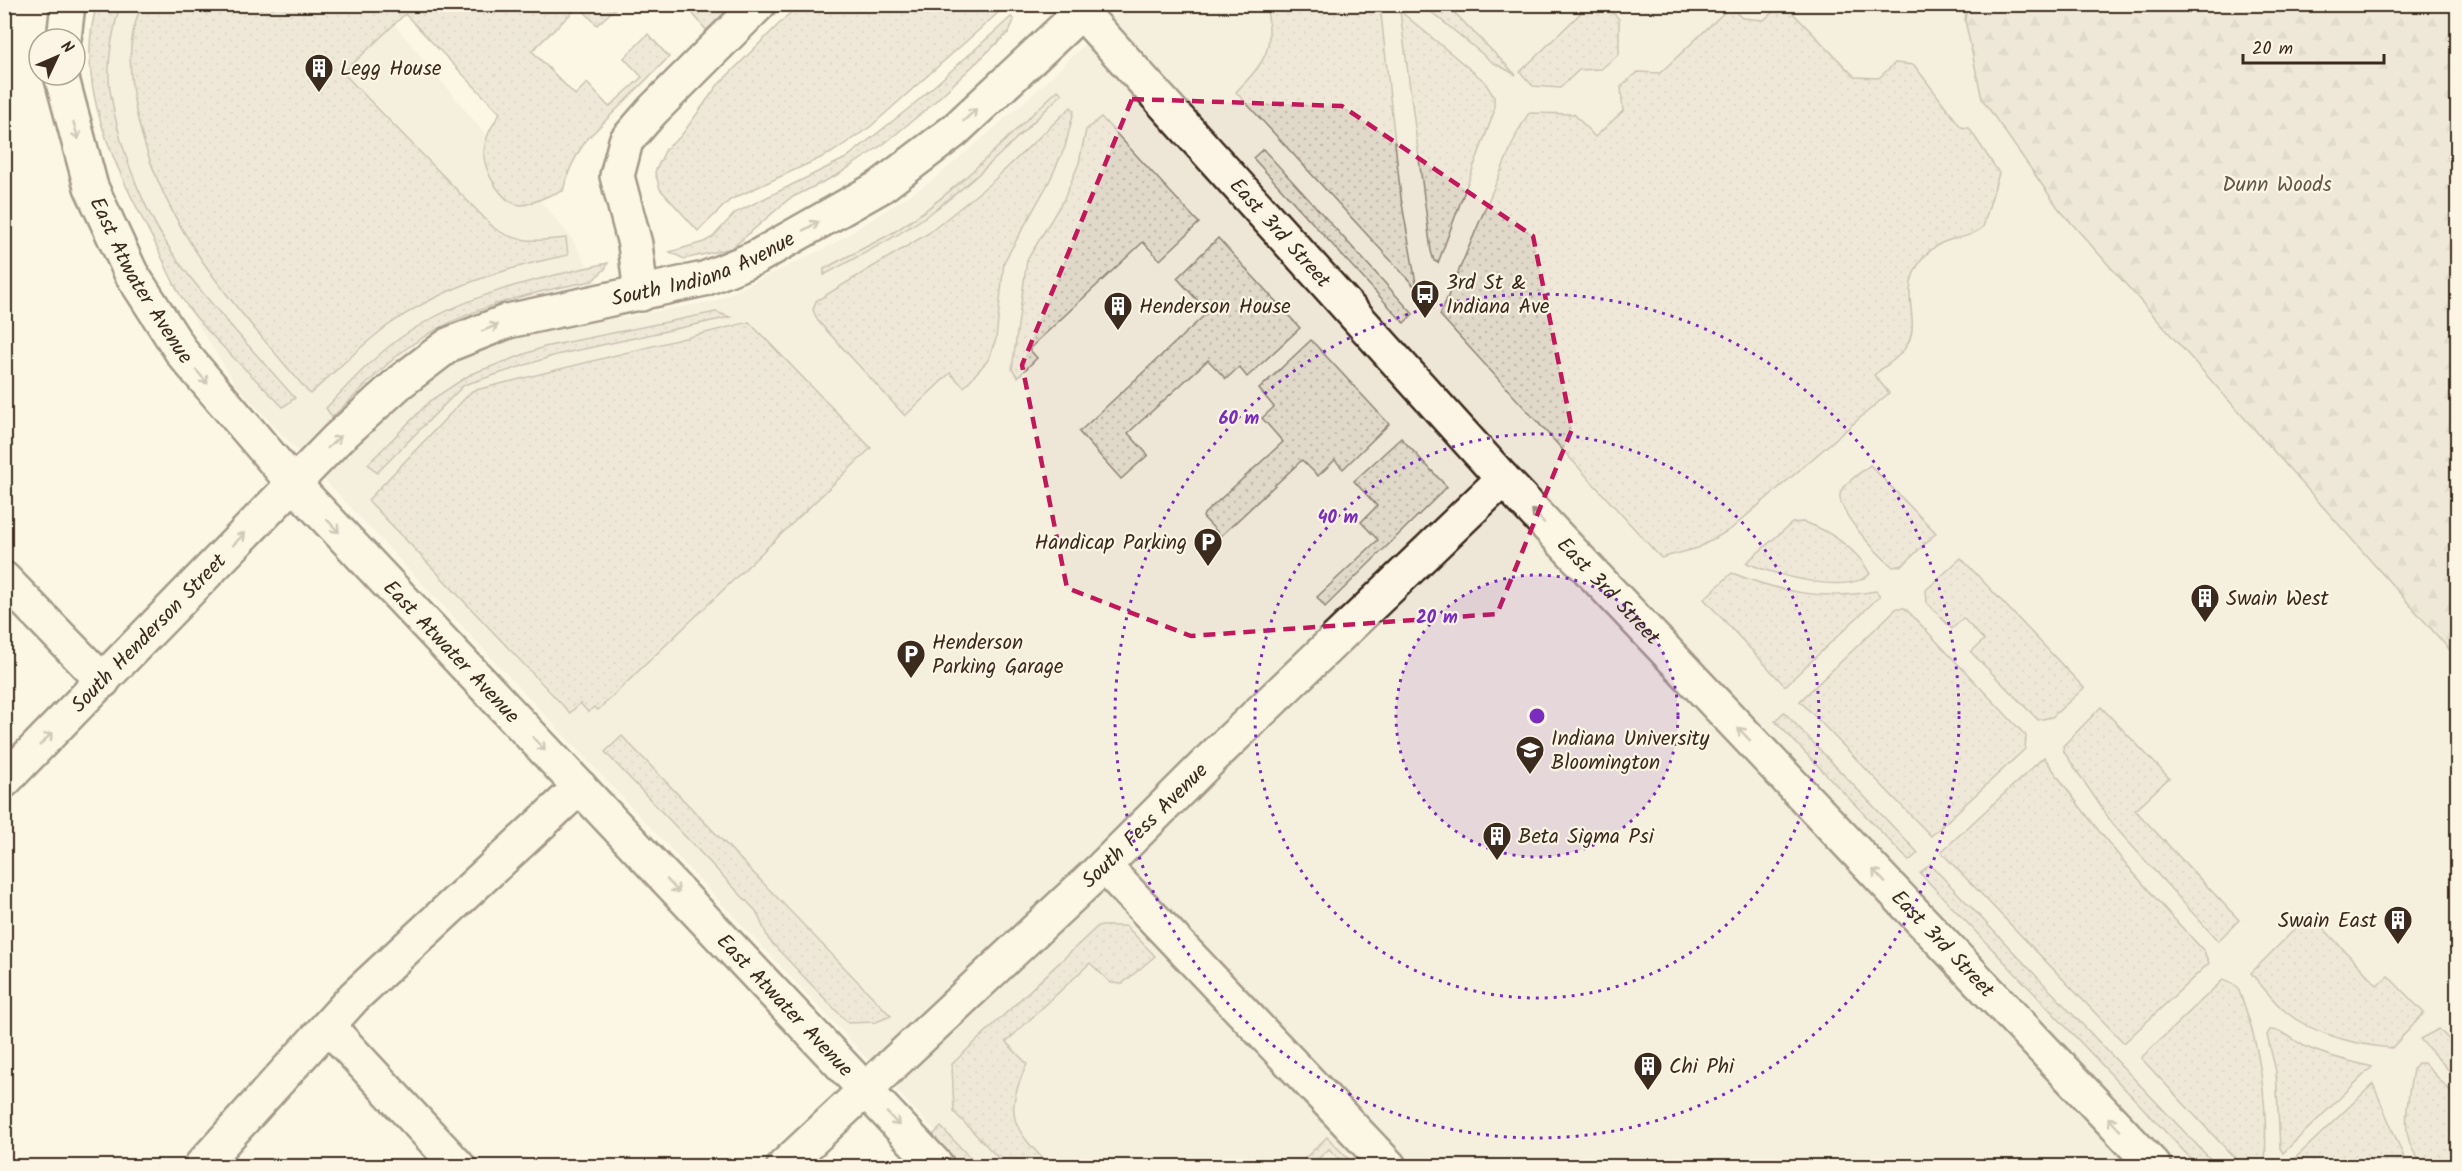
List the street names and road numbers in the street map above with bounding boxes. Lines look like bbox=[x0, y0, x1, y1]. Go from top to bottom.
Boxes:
street label: East 3rd Street bbox=[1221, 171, 1339, 297]
street label: East Atwater Avenue bbox=[80, 192, 200, 373]
street label: South Indiana Avenue bbox=[608, 223, 802, 316]
street label: East 3rd Street bbox=[1548, 530, 1668, 654]
street label: South Henderson Street bbox=[64, 546, 236, 721]
street label: East Atwater Avenue bbox=[374, 573, 527, 732]
street label: South Fess Avenue bbox=[1075, 755, 1217, 897]
street label: East 3rd Street bbox=[1882, 883, 2002, 1007]
street label: East Atwater Avenue bbox=[708, 926, 861, 1086]

